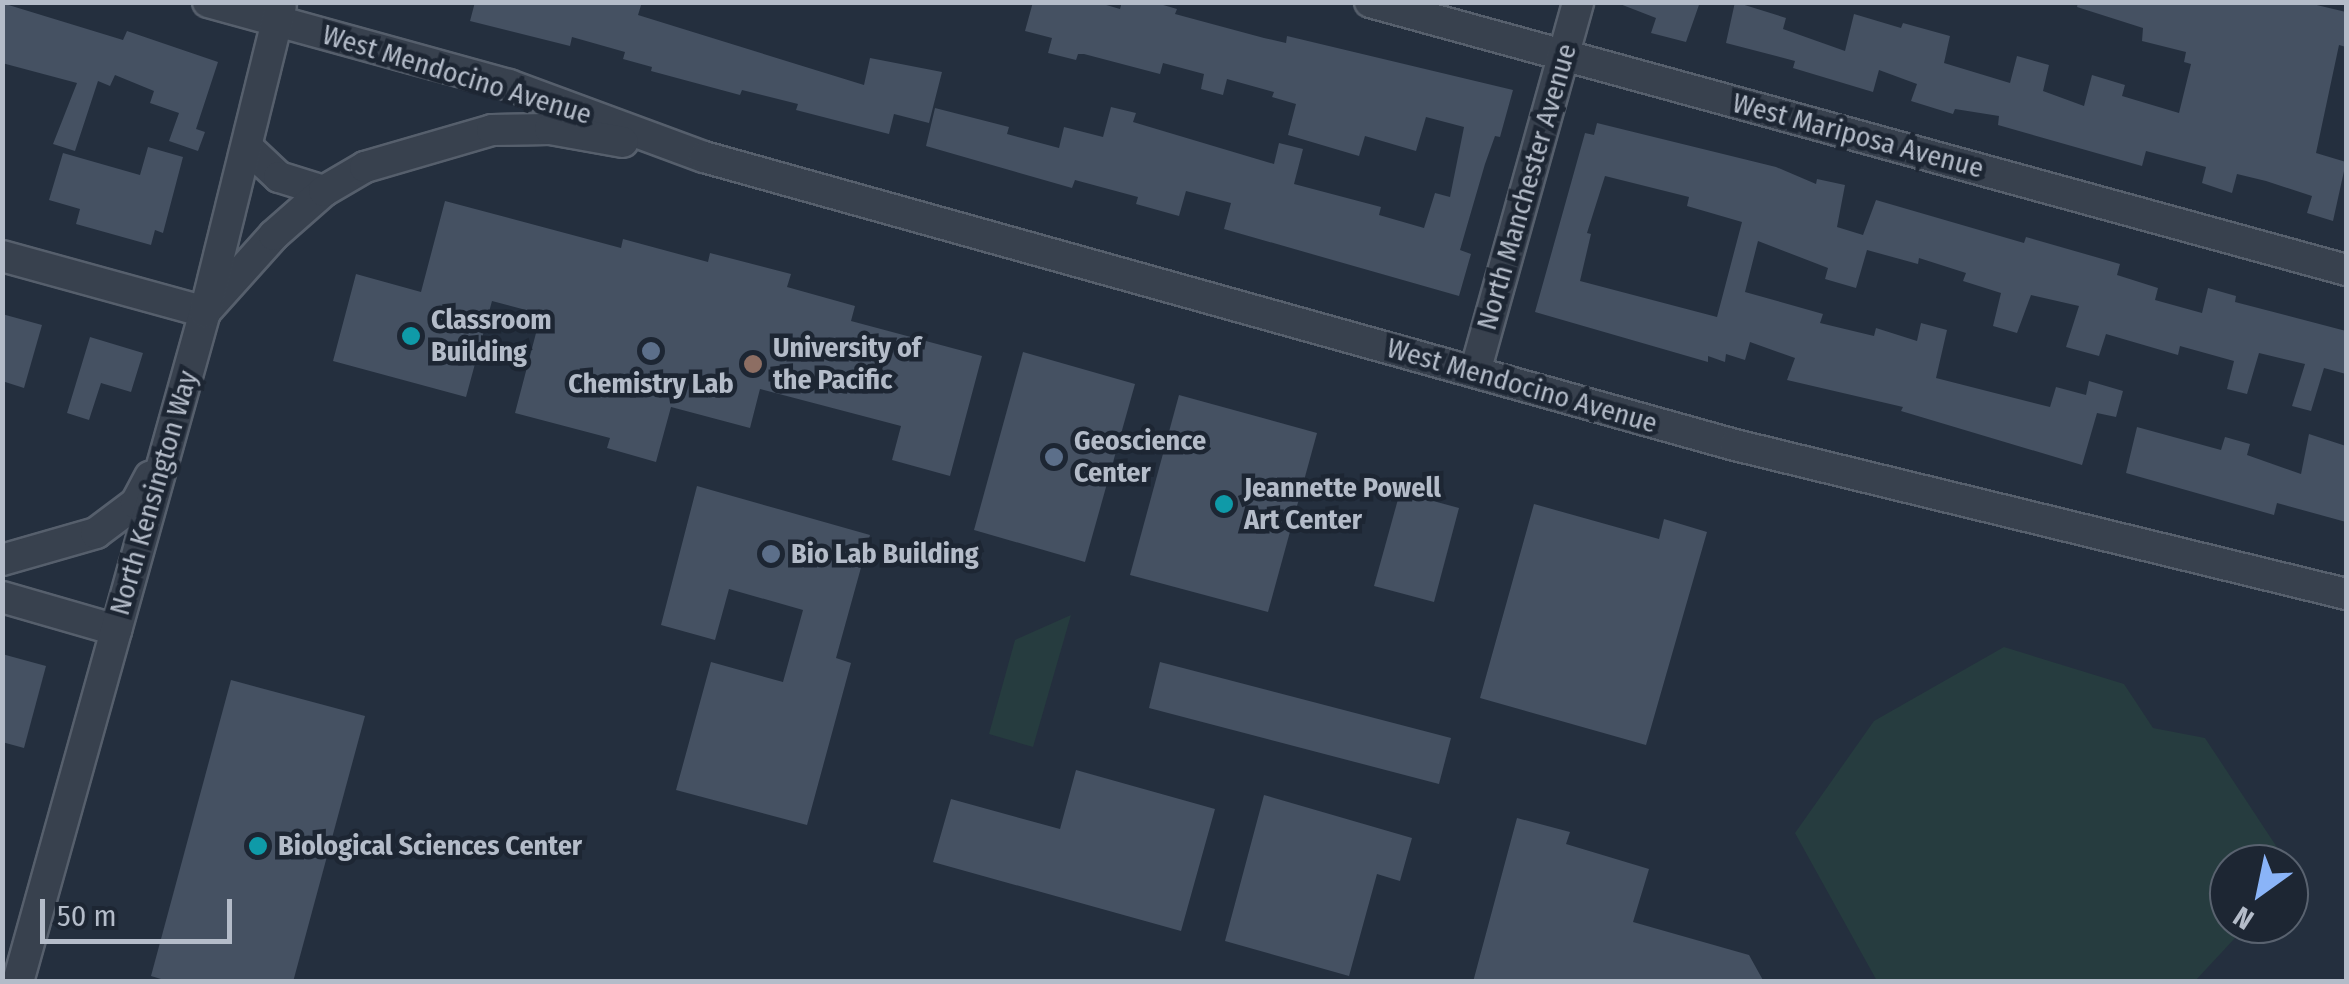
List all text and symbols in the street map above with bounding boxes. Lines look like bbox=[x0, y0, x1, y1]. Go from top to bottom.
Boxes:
street label: West Mendocino Avenue bbox=[318, 18, 596, 132]
street label: North Manchester Avenue bbox=[1470, 40, 1584, 334]
street label: West Mariposa Avenue bbox=[1729, 86, 1987, 186]
place label: Classroom Building bbox=[431, 303, 552, 369]
marker: Classroom Building bbox=[400, 325, 422, 347]
place label: University of the Pacific bbox=[773, 331, 921, 397]
street label: West Mendocino Avenue bbox=[1383, 331, 1661, 441]
marker: Chemistry Lab bbox=[640, 340, 662, 362]
marker: University of the Pacific bbox=[742, 353, 764, 375]
street label: North Kensington Way bbox=[103, 367, 205, 619]
place label: Chemistry Lab bbox=[568, 367, 734, 401]
place label: Geoscience Center bbox=[1074, 424, 1206, 490]
marker: Geoscience Center bbox=[1043, 446, 1065, 468]
place label: Jeannette Powell Art Center bbox=[1244, 471, 1441, 537]
marker: Jeannette Powell Art Center bbox=[1213, 493, 1235, 515]
place label: Bio Lab Building bbox=[791, 537, 979, 571]
marker: Bio Lab Building bbox=[760, 543, 782, 565]
place label: Biological Sciences Center bbox=[278, 829, 582, 863]
marker: Biological Sciences Center bbox=[247, 835, 269, 857]
north arrow bbox=[2209, 844, 2309, 944]
scale bar bbox=[45, 879, 238, 941]
text: 50 m bbox=[57, 898, 117, 934]
text: N bbox=[2227, 899, 2260, 936]

